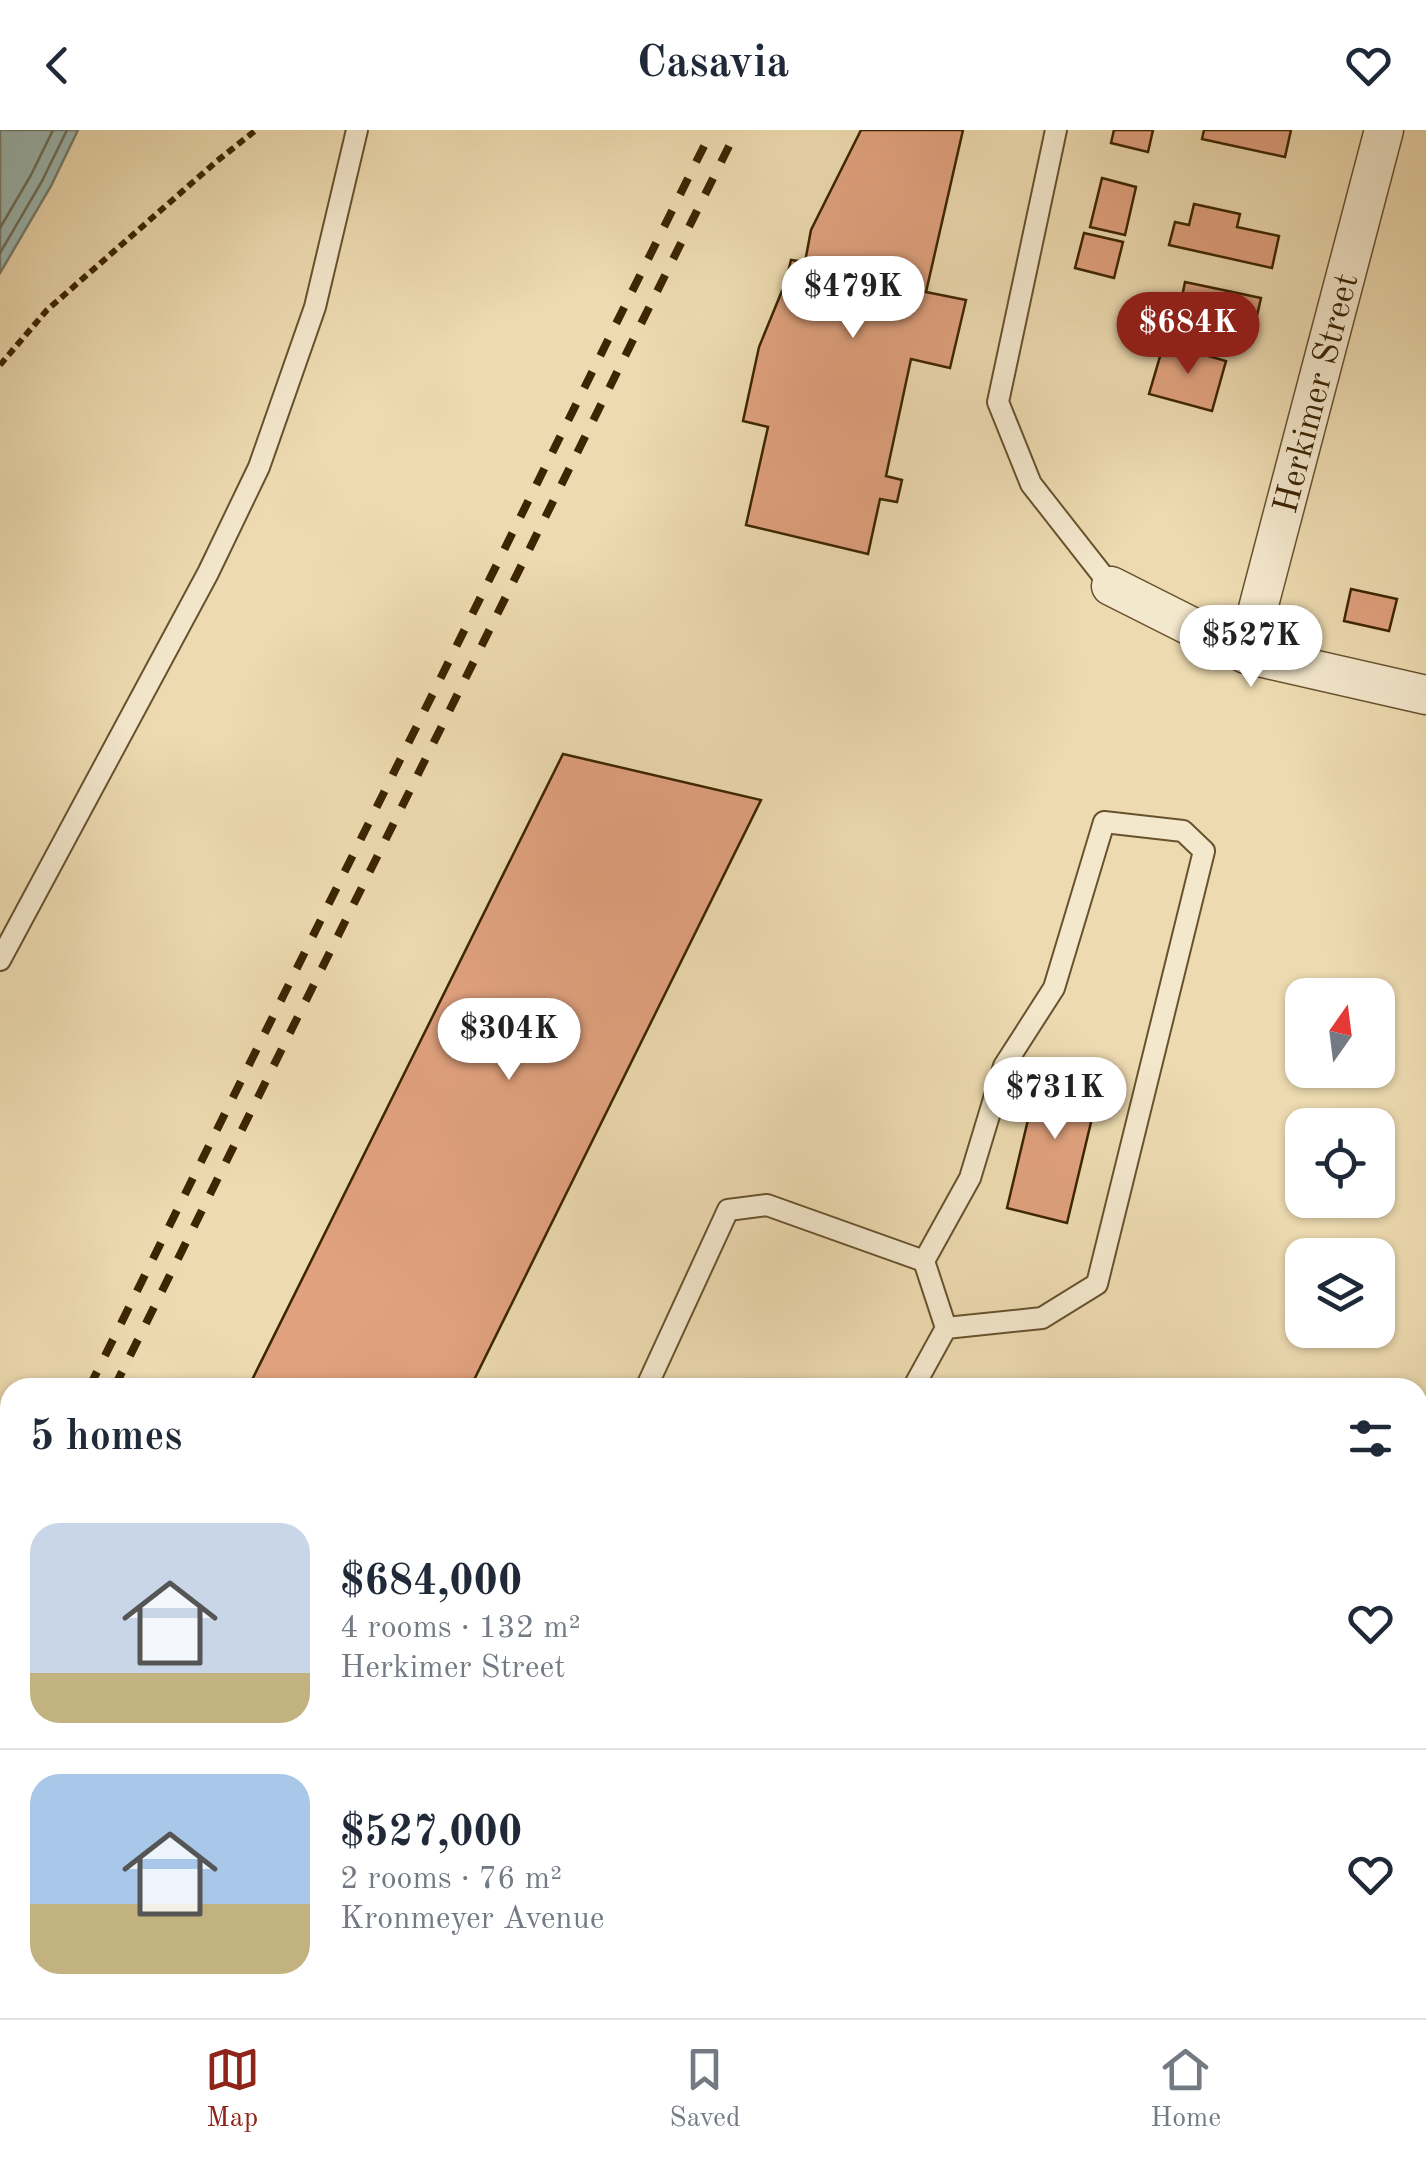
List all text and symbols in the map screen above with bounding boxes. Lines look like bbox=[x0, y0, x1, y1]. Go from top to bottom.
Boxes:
icon: back bbox=[30, 38, 85, 93]
icon: heart bbox=[1341, 38, 1396, 93]
text: Casavia bbox=[637, 42, 789, 87]
pin: $479K bbox=[783, 256, 923, 341]
street label: Herkimer Street bbox=[1269, 270, 1366, 517]
text: $479K bbox=[804, 272, 902, 304]
pin: $684K bbox=[1118, 292, 1258, 377]
text: $684K bbox=[1139, 308, 1237, 340]
pin: $527K bbox=[1181, 605, 1321, 690]
text: $527K bbox=[1202, 621, 1300, 653]
north arrow bbox=[1285, 978, 1395, 1088]
map controls bbox=[1285, 978, 1395, 1348]
pin: $304K bbox=[439, 998, 579, 1083]
text: $304K bbox=[460, 1014, 558, 1046]
pin: $731K bbox=[985, 1057, 1125, 1142]
text: $731K bbox=[1006, 1073, 1104, 1105]
button: locate bbox=[1285, 1108, 1395, 1218]
button: layers bbox=[1285, 1238, 1395, 1348]
icon: filters bbox=[1343, 1411, 1398, 1466]
text: 5 homes bbox=[30, 1417, 182, 1459]
text: $684,000 bbox=[340, 1562, 522, 1604]
icon: home bbox=[110, 1563, 230, 1683]
icon: heart bbox=[1343, 1596, 1398, 1651]
text: 4 rooms · 132 m² bbox=[340, 1613, 581, 1645]
text: Herkimer Street bbox=[340, 1653, 565, 1685]
text: $527,000 bbox=[340, 1813, 522, 1855]
icon: home bbox=[110, 1814, 230, 1934]
icon: heart bbox=[1343, 1847, 1398, 1902]
text: 2 rooms · 76 m² bbox=[340, 1864, 562, 1896]
text: Kronmeyer Avenue bbox=[340, 1904, 604, 1936]
tab: Map bbox=[205, 2042, 260, 2137]
tab: Saved bbox=[669, 2042, 741, 2137]
tab: Home bbox=[1150, 2042, 1221, 2137]

